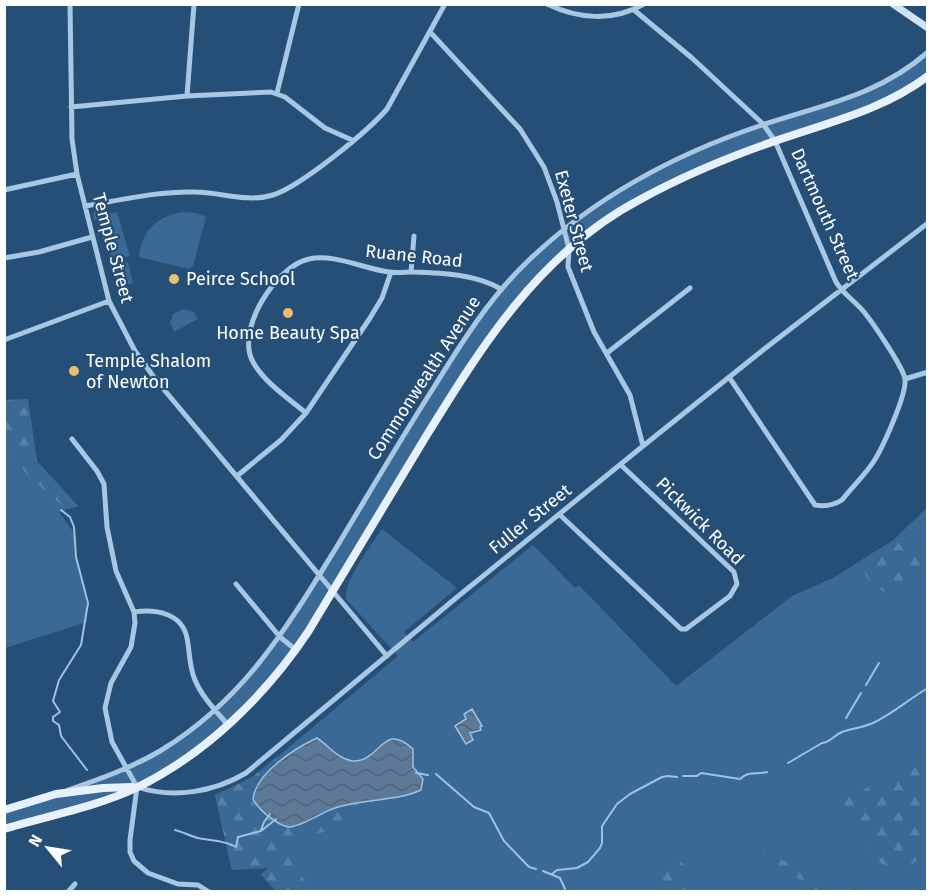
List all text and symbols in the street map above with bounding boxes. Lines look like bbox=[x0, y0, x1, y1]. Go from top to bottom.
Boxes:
street label: Dartmouth Street bbox=[786, 145, 864, 284]
street label: Exeter Street bbox=[550, 168, 598, 275]
street label: Temple Street bbox=[88, 191, 138, 306]
street label: Ruane Road bbox=[364, 240, 464, 272]
place label: Peirce School bbox=[186, 268, 295, 290]
marker: Peirce School bbox=[167, 272, 181, 286]
street label: Commonwealth Avenue bbox=[363, 292, 485, 464]
marker: Home Beauty Spa bbox=[281, 306, 295, 320]
place label: Home Beauty Spa bbox=[216, 322, 360, 344]
place label: Temple Shalom of Newton bbox=[86, 350, 211, 393]
marker: Temple Shalom of Newton bbox=[67, 364, 81, 378]
street label: Pickwick Road bbox=[651, 472, 749, 570]
street label: Fuller Street bbox=[484, 479, 576, 559]
north arrow bbox=[18, 818, 78, 878]
text: N bbox=[25, 831, 46, 850]

